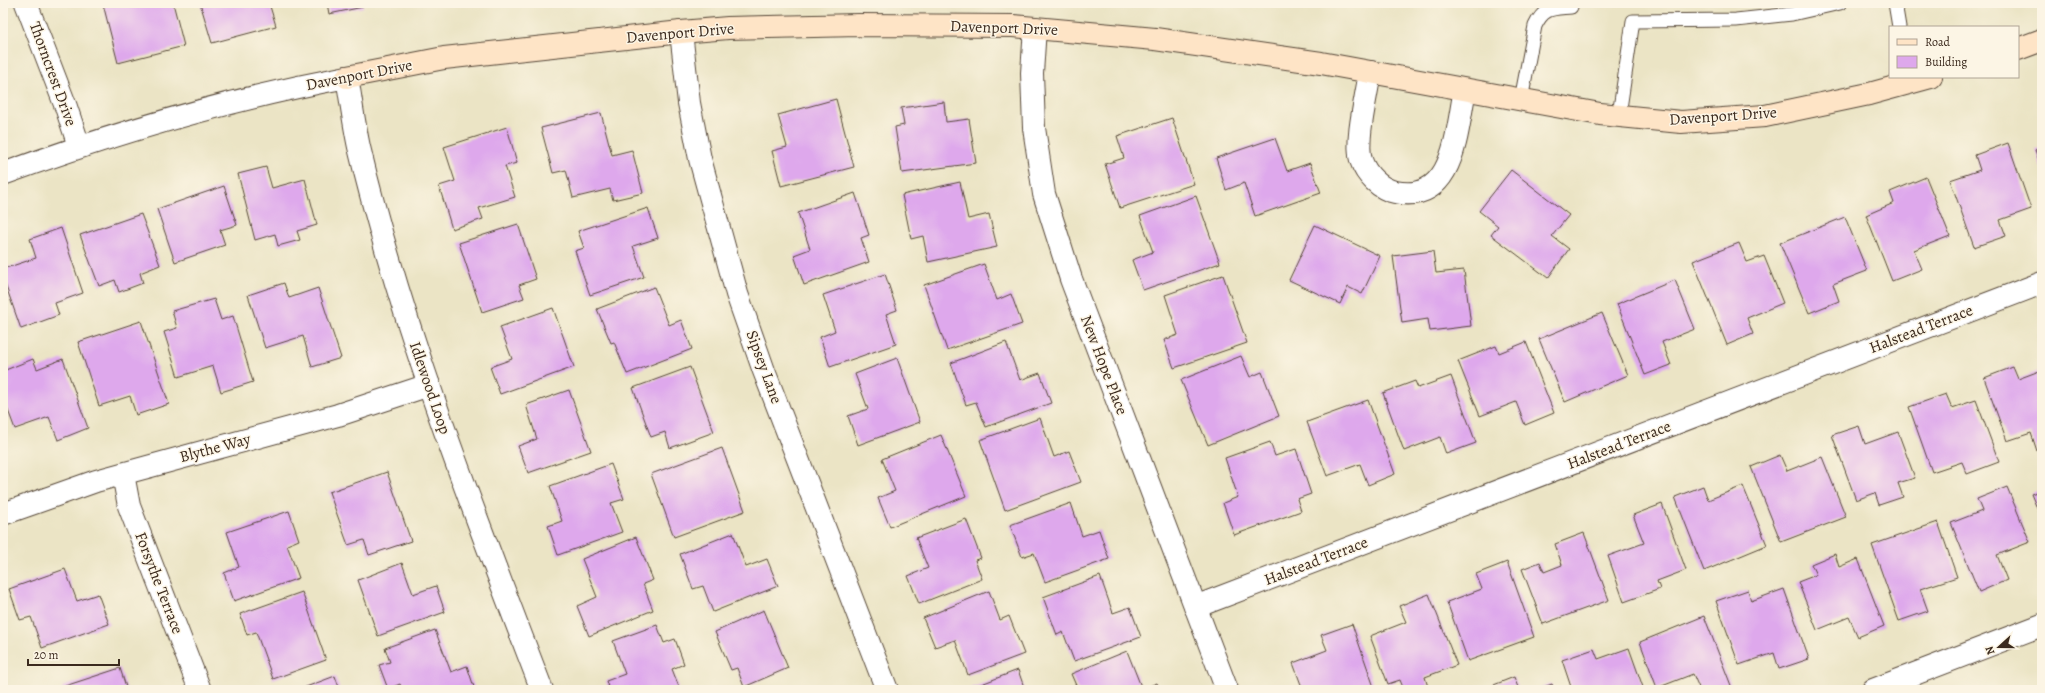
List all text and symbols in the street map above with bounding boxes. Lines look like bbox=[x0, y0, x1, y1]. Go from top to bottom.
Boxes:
street label: Davenport Drive bbox=[950, 15, 1058, 41]
street label: Davenport Drive bbox=[625, 17, 735, 49]
street label: Thorncrest Drive bbox=[24, 19, 82, 129]
legend bbox=[1889, 26, 2019, 78]
text: Road bbox=[1925, 34, 1951, 50]
street label: Davenport Drive bbox=[304, 54, 414, 96]
text: Building bbox=[1925, 54, 1967, 70]
street label: Davenport Drive bbox=[1668, 101, 1778, 131]
street label: Halstead Terrace bbox=[1866, 299, 1976, 359]
street label: New Hope Place bbox=[1075, 312, 1133, 418]
street label: Sipsey Lane bbox=[741, 327, 787, 407]
street label: Idlewood Loop bbox=[404, 339, 456, 437]
street label: Halstead Terrace bbox=[1564, 415, 1674, 475]
street label: Blythe Way bbox=[177, 428, 254, 468]
street label: Forsythe Terrace bbox=[129, 529, 189, 637]
street label: Halstead Terrace bbox=[1261, 531, 1371, 591]
north arrow bbox=[1979, 627, 2019, 667]
scale bar bbox=[28, 641, 119, 667]
text: N bbox=[1982, 644, 1999, 657]
text: 20 m bbox=[34, 647, 58, 663]

